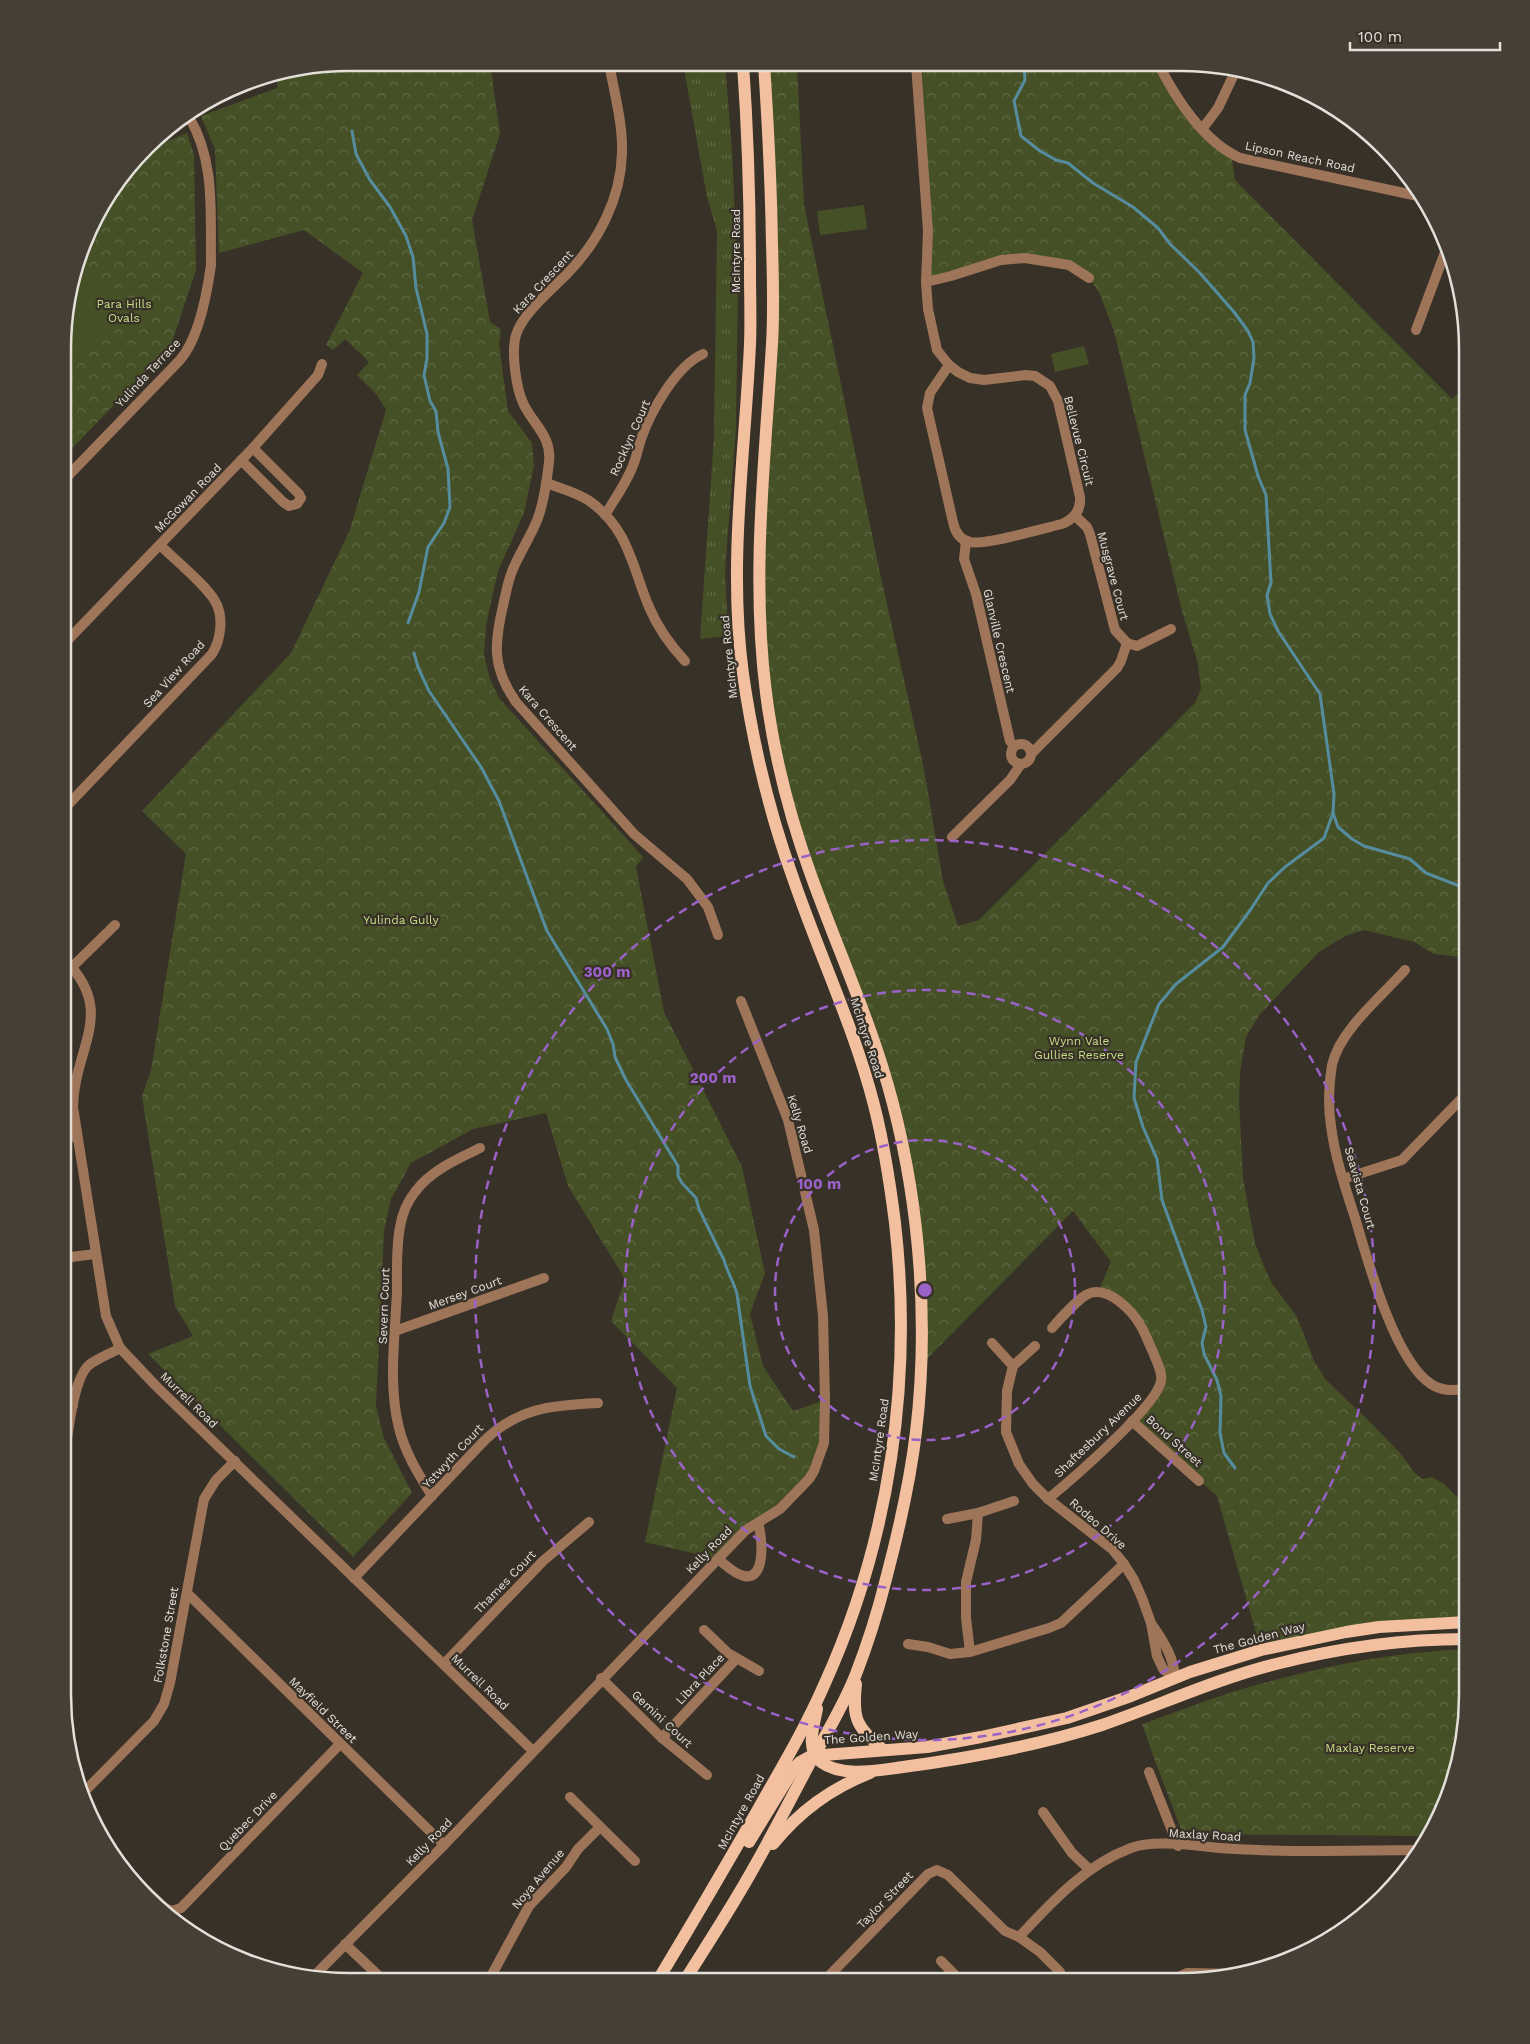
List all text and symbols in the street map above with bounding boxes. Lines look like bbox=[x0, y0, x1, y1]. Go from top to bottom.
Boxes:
scale bar bbox=[1350, 20, 1500, 52]
text: 100 m bbox=[1358, 28, 1402, 46]
street label: Lipson Reach Road bbox=[1244, 139, 1356, 175]
street label: McIntyre Road bbox=[729, 209, 743, 293]
street label: Kara Crescent bbox=[510, 247, 576, 317]
park label: Para Hills Ovals bbox=[96, 297, 152, 325]
street label: Yulinda Terrace bbox=[113, 336, 183, 410]
street label: Bellevue Circuit bbox=[1061, 395, 1097, 487]
street label: Rocklyn Court bbox=[607, 398, 653, 478]
street label: McGowan Road bbox=[152, 461, 224, 535]
street label: Musgrave Court bbox=[1094, 530, 1132, 622]
street label: Glanville Crescent bbox=[980, 588, 1018, 694]
street label: McIntyre Road bbox=[718, 615, 740, 699]
street label: Sea View Road bbox=[140, 637, 208, 711]
street label: Kara Crescent bbox=[516, 682, 580, 754]
park label: Yulinda Gully bbox=[363, 913, 439, 927]
text: 300 m bbox=[584, 963, 630, 981]
street label: McIntyre Road bbox=[847, 996, 887, 1080]
park label: Wynn Vale Gullies Reserve bbox=[1034, 1034, 1124, 1062]
text: 200 m bbox=[690, 1069, 736, 1087]
street label: Kelly Road bbox=[784, 1093, 816, 1155]
street label: Seavista Court bbox=[1342, 1145, 1378, 1231]
text: 100 m bbox=[797, 1175, 841, 1193]
street label: Severn Court bbox=[376, 1268, 392, 1344]
street label: Mersey Court bbox=[426, 1273, 504, 1313]
centre of rings bbox=[916, 1281, 934, 1299]
street label: Murrell Road bbox=[157, 1369, 221, 1431]
street label: Shaftesbury Avenue bbox=[1051, 1390, 1145, 1480]
street label: McIntyre Road bbox=[866, 1397, 892, 1483]
street label: Bond Street bbox=[1143, 1412, 1205, 1470]
street label: Ystwyth Court bbox=[420, 1421, 486, 1491]
street label: Rodeo Drive bbox=[1067, 1496, 1129, 1552]
street label: Kelly Road bbox=[683, 1523, 735, 1577]
street label: Thames Court bbox=[471, 1547, 539, 1617]
street label: Folkstone Street bbox=[151, 1586, 181, 1684]
street label: The Golden Way bbox=[1212, 1619, 1307, 1657]
street label: Murrell Road bbox=[448, 1651, 512, 1713]
street label: Libra Place bbox=[673, 1651, 727, 1707]
street label: Mayfield Street bbox=[286, 1674, 360, 1746]
street label: Gemini Court bbox=[629, 1688, 695, 1750]
street label: The Golden Way bbox=[823, 1727, 919, 1747]
park label: Maxlay Reserve bbox=[1325, 1741, 1415, 1755]
street label: McIntyre Road bbox=[715, 1772, 767, 1852]
street label: Quebec Drive bbox=[216, 1788, 280, 1854]
street label: Kelly Road bbox=[403, 1815, 455, 1869]
street label: Maxlay Road bbox=[1168, 1826, 1242, 1844]
street label: Noya Avenue bbox=[509, 1846, 567, 1912]
street label: Taylor Street bbox=[854, 1868, 916, 1932]

